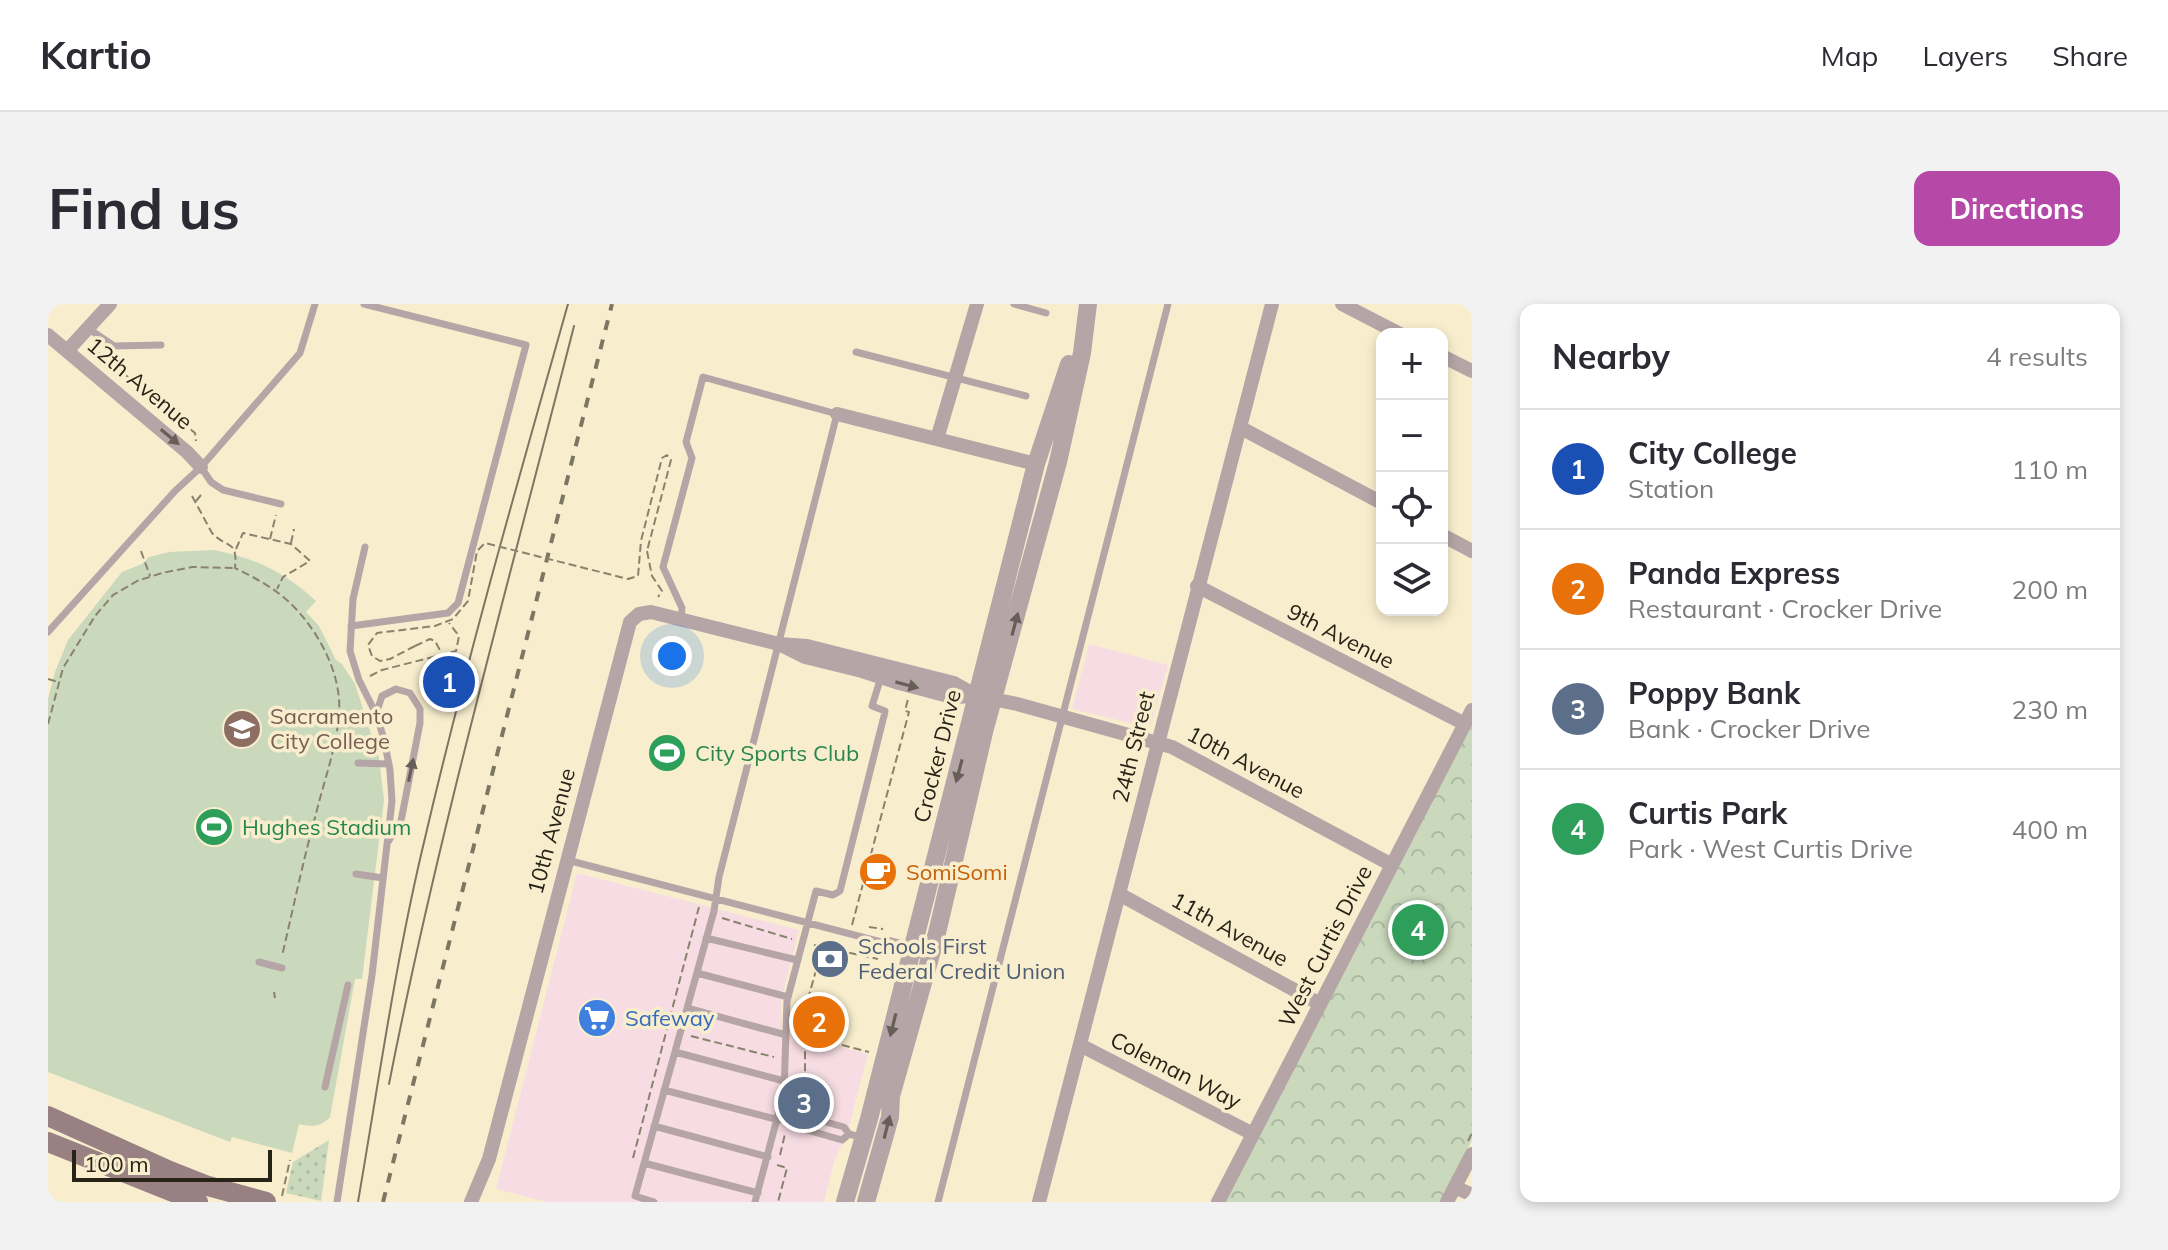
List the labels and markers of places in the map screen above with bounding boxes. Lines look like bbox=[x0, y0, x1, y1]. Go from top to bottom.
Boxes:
pin: 1 bbox=[423, 652, 475, 712]
place label: Sacramento City College bbox=[270, 702, 393, 755]
school or university icon: Sacramento City College bbox=[221, 708, 263, 750]
sports icon: City Sports Club bbox=[646, 732, 688, 774]
place label: City Sports Club bbox=[695, 739, 859, 767]
sports icon: Hughes Stadium bbox=[193, 806, 235, 848]
place label: Hughes Stadium bbox=[242, 813, 411, 841]
cafe icon: SomiSomi bbox=[857, 851, 899, 893]
place label: SomiSomi bbox=[906, 858, 1008, 886]
pin: 4 bbox=[1392, 900, 1444, 960]
place label: Schools First Federal Credit Union bbox=[858, 932, 1066, 985]
bank icon: Schools First Federal Credit Union bbox=[809, 938, 851, 980]
pin: 2 bbox=[793, 992, 845, 1052]
supermarket icon: Safeway bbox=[576, 997, 618, 1039]
place label: Safeway bbox=[625, 1004, 715, 1032]
pin: 3 bbox=[778, 1073, 830, 1133]

